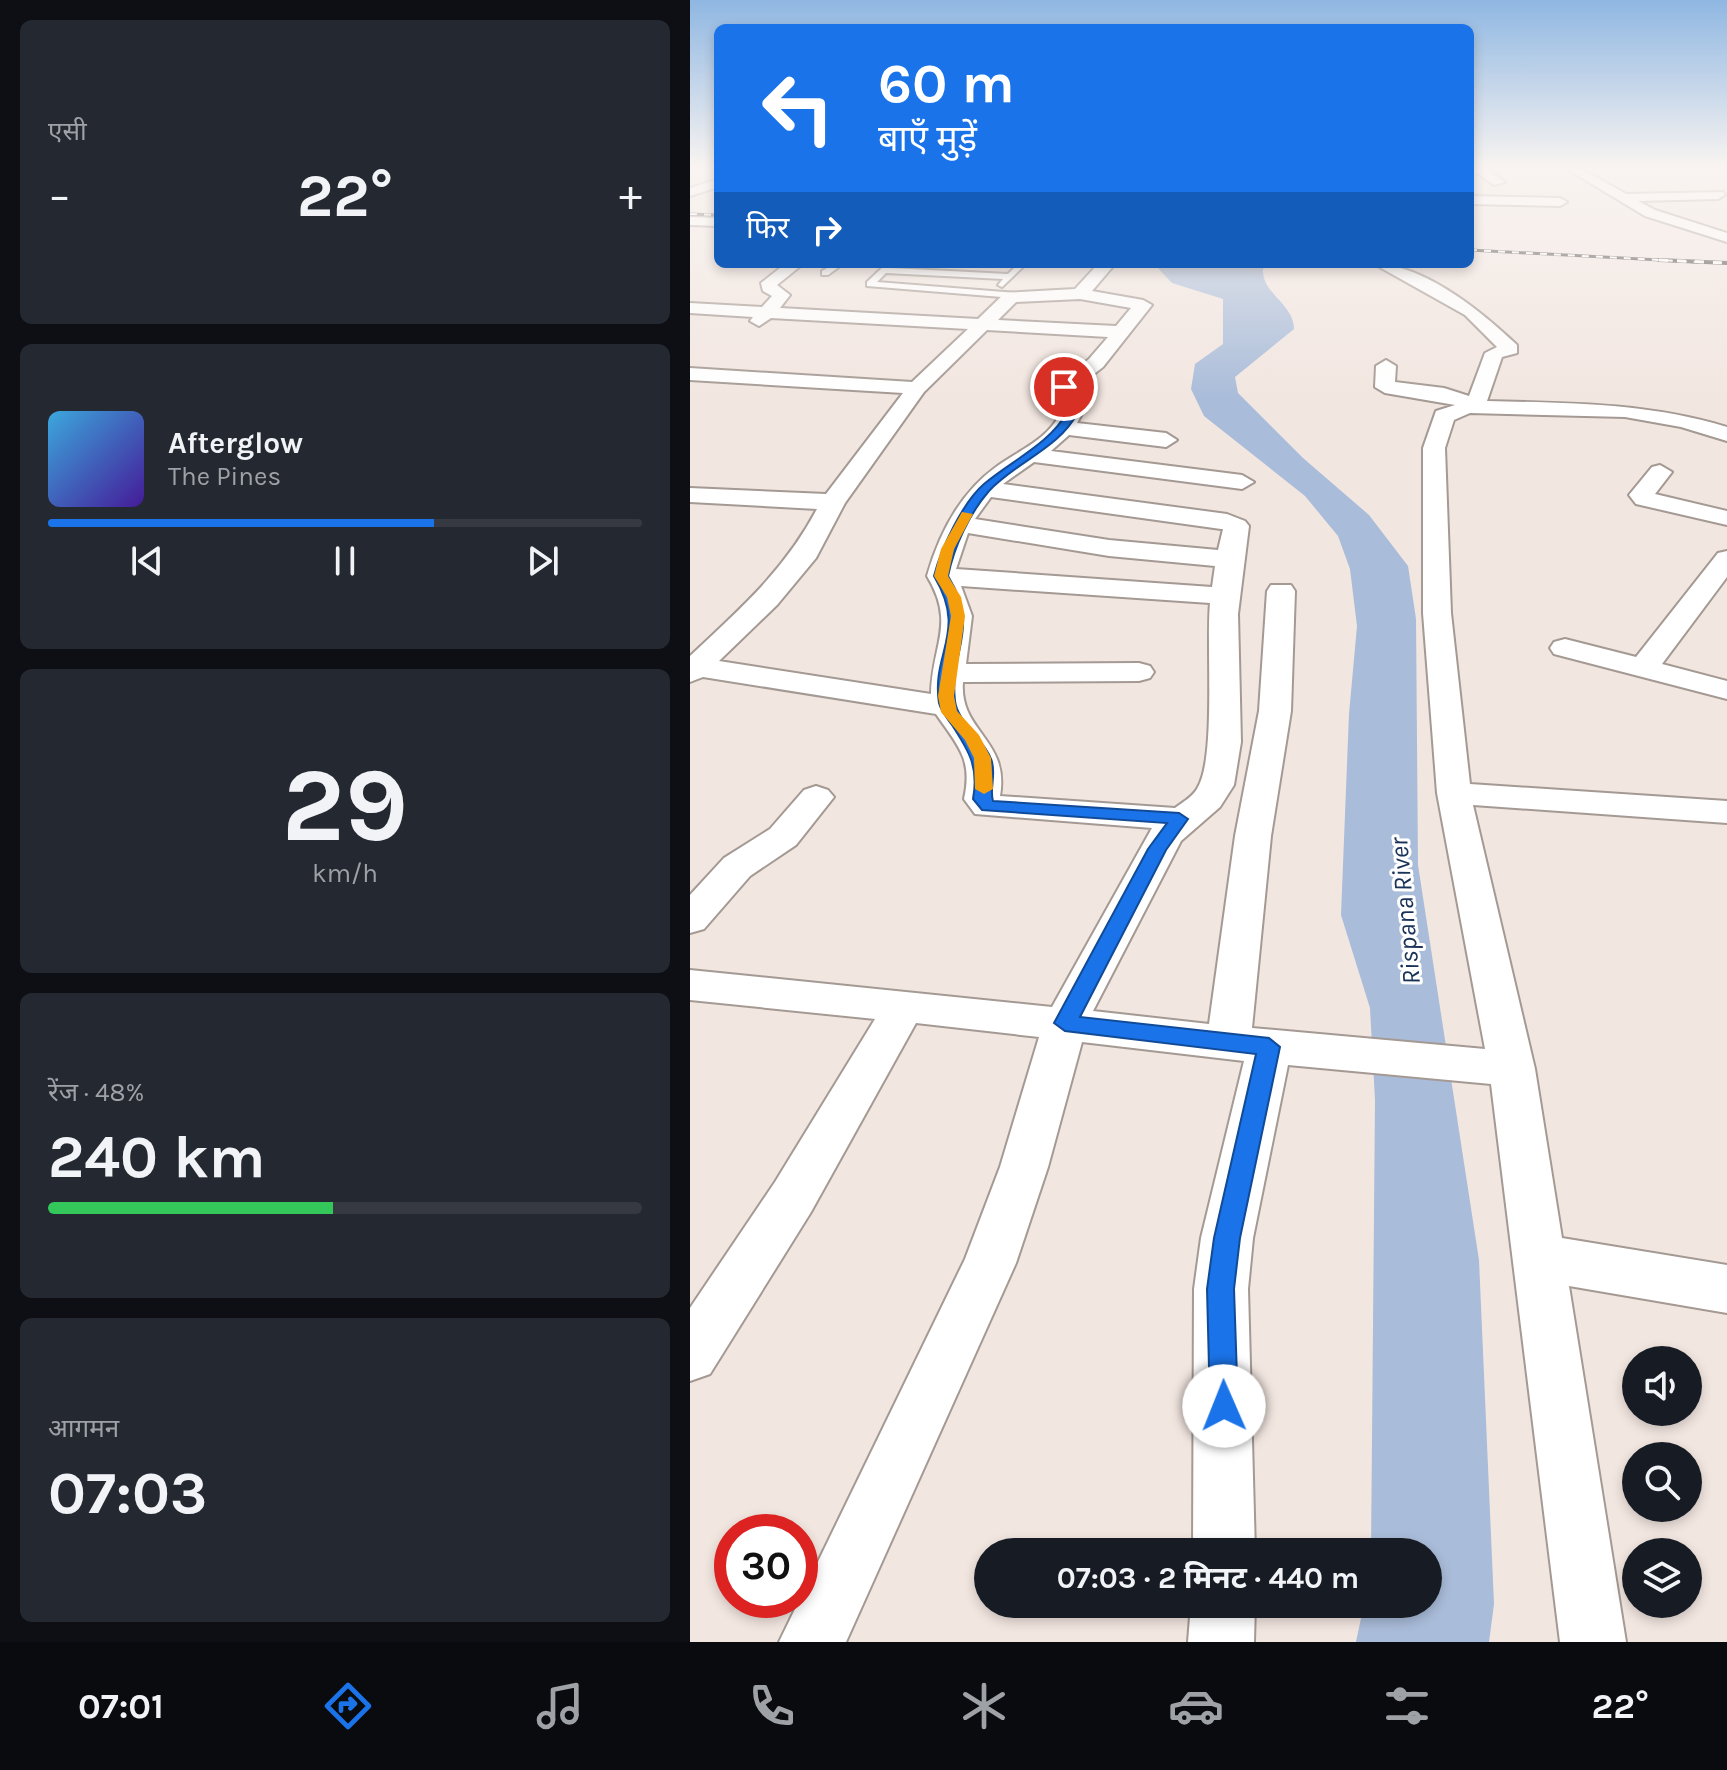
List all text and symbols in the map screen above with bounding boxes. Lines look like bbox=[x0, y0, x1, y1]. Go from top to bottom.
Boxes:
text: 60 m bbox=[878, 51, 1015, 116]
icon: left bbox=[746, 56, 850, 160]
text: एसी bbox=[48, 116, 87, 147]
text: बाएँ मुड़ें bbox=[878, 118, 977, 160]
text: 22° bbox=[297, 161, 393, 231]
text: − bbox=[48, 170, 71, 221]
text: + bbox=[619, 170, 642, 221]
icon: right bbox=[805, 208, 849, 252]
text: फिर bbox=[746, 210, 789, 246]
pin bbox=[1030, 353, 1098, 421]
icon: arrive bbox=[1042, 365, 1086, 409]
text: Afterglow bbox=[168, 425, 303, 461]
text: The Pines bbox=[168, 461, 281, 492]
icon: previous bbox=[125, 539, 169, 583]
icon: pause bbox=[323, 539, 367, 583]
icon: next bbox=[521, 539, 565, 583]
text: 29 bbox=[282, 745, 408, 866]
water label: Rispana River bbox=[1383, 835, 1427, 986]
text: km/h bbox=[312, 858, 378, 889]
text: रेंज · 48% bbox=[48, 1077, 144, 1108]
text: 240 km bbox=[48, 1122, 266, 1192]
map controls bbox=[1622, 1346, 1702, 1618]
button: sound bbox=[1622, 1346, 1702, 1426]
position arrow bbox=[1182, 1364, 1266, 1448]
text: आगमन bbox=[48, 1413, 119, 1444]
button: search bbox=[1622, 1442, 1702, 1522]
text: 07:03 bbox=[48, 1458, 207, 1528]
speed limit sign: 30 bbox=[714, 1514, 818, 1618]
button: layers bbox=[1622, 1538, 1702, 1618]
text: 07:03 · 2 मिनट · 440 m bbox=[1057, 1560, 1359, 1596]
icon: directions bbox=[320, 1678, 376, 1734]
icon: music bbox=[532, 1678, 588, 1734]
icon: phone bbox=[744, 1678, 800, 1734]
icon: climate bbox=[956, 1678, 1012, 1734]
icon: car bbox=[1168, 1678, 1224, 1734]
icon: filters bbox=[1379, 1678, 1435, 1734]
text: 07:01 bbox=[78, 1685, 164, 1727]
text: 22° bbox=[1591, 1685, 1649, 1727]

